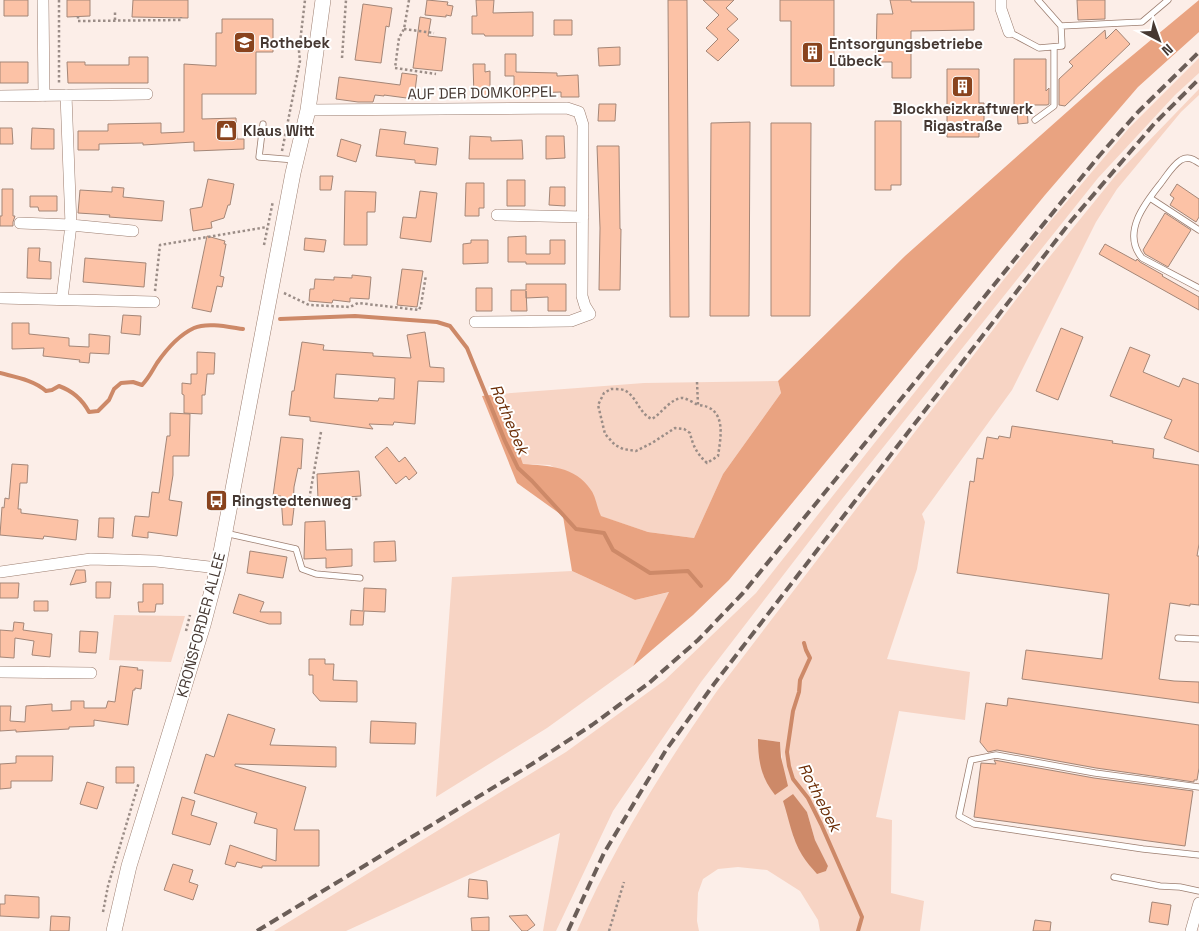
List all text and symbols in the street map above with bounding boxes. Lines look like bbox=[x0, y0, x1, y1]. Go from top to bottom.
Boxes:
north arrow bbox=[1134, 15, 1184, 65]
school or university icon: Rothebek bbox=[232, 31, 256, 55]
place label: Rothebek bbox=[260, 33, 330, 52]
place label: Entsorgungsbetriebe Lübeck bbox=[829, 34, 983, 70]
text: N bbox=[1158, 40, 1177, 60]
building icon: Entsorgungsbetriebe Lübeck bbox=[801, 41, 825, 65]
building icon: Blockheizkraftwerk Rigastraße bbox=[951, 74, 975, 98]
street label: AUF DER DOMKOPPEL bbox=[407, 82, 557, 103]
place label: Blockheizkraftwerk Rigastraße bbox=[893, 99, 1034, 135]
shop icon: Klaus Witt bbox=[215, 119, 239, 143]
place label: Klaus Witt bbox=[243, 121, 315, 140]
water label: Rothebek bbox=[485, 381, 535, 460]
bus stop icon: Ringstedtenweg bbox=[204, 489, 228, 513]
place label: Ringstedtenweg bbox=[232, 491, 351, 510]
street label: KRONSFORDER ALLEE bbox=[172, 550, 229, 700]
water label: Rothebek bbox=[793, 759, 847, 837]

